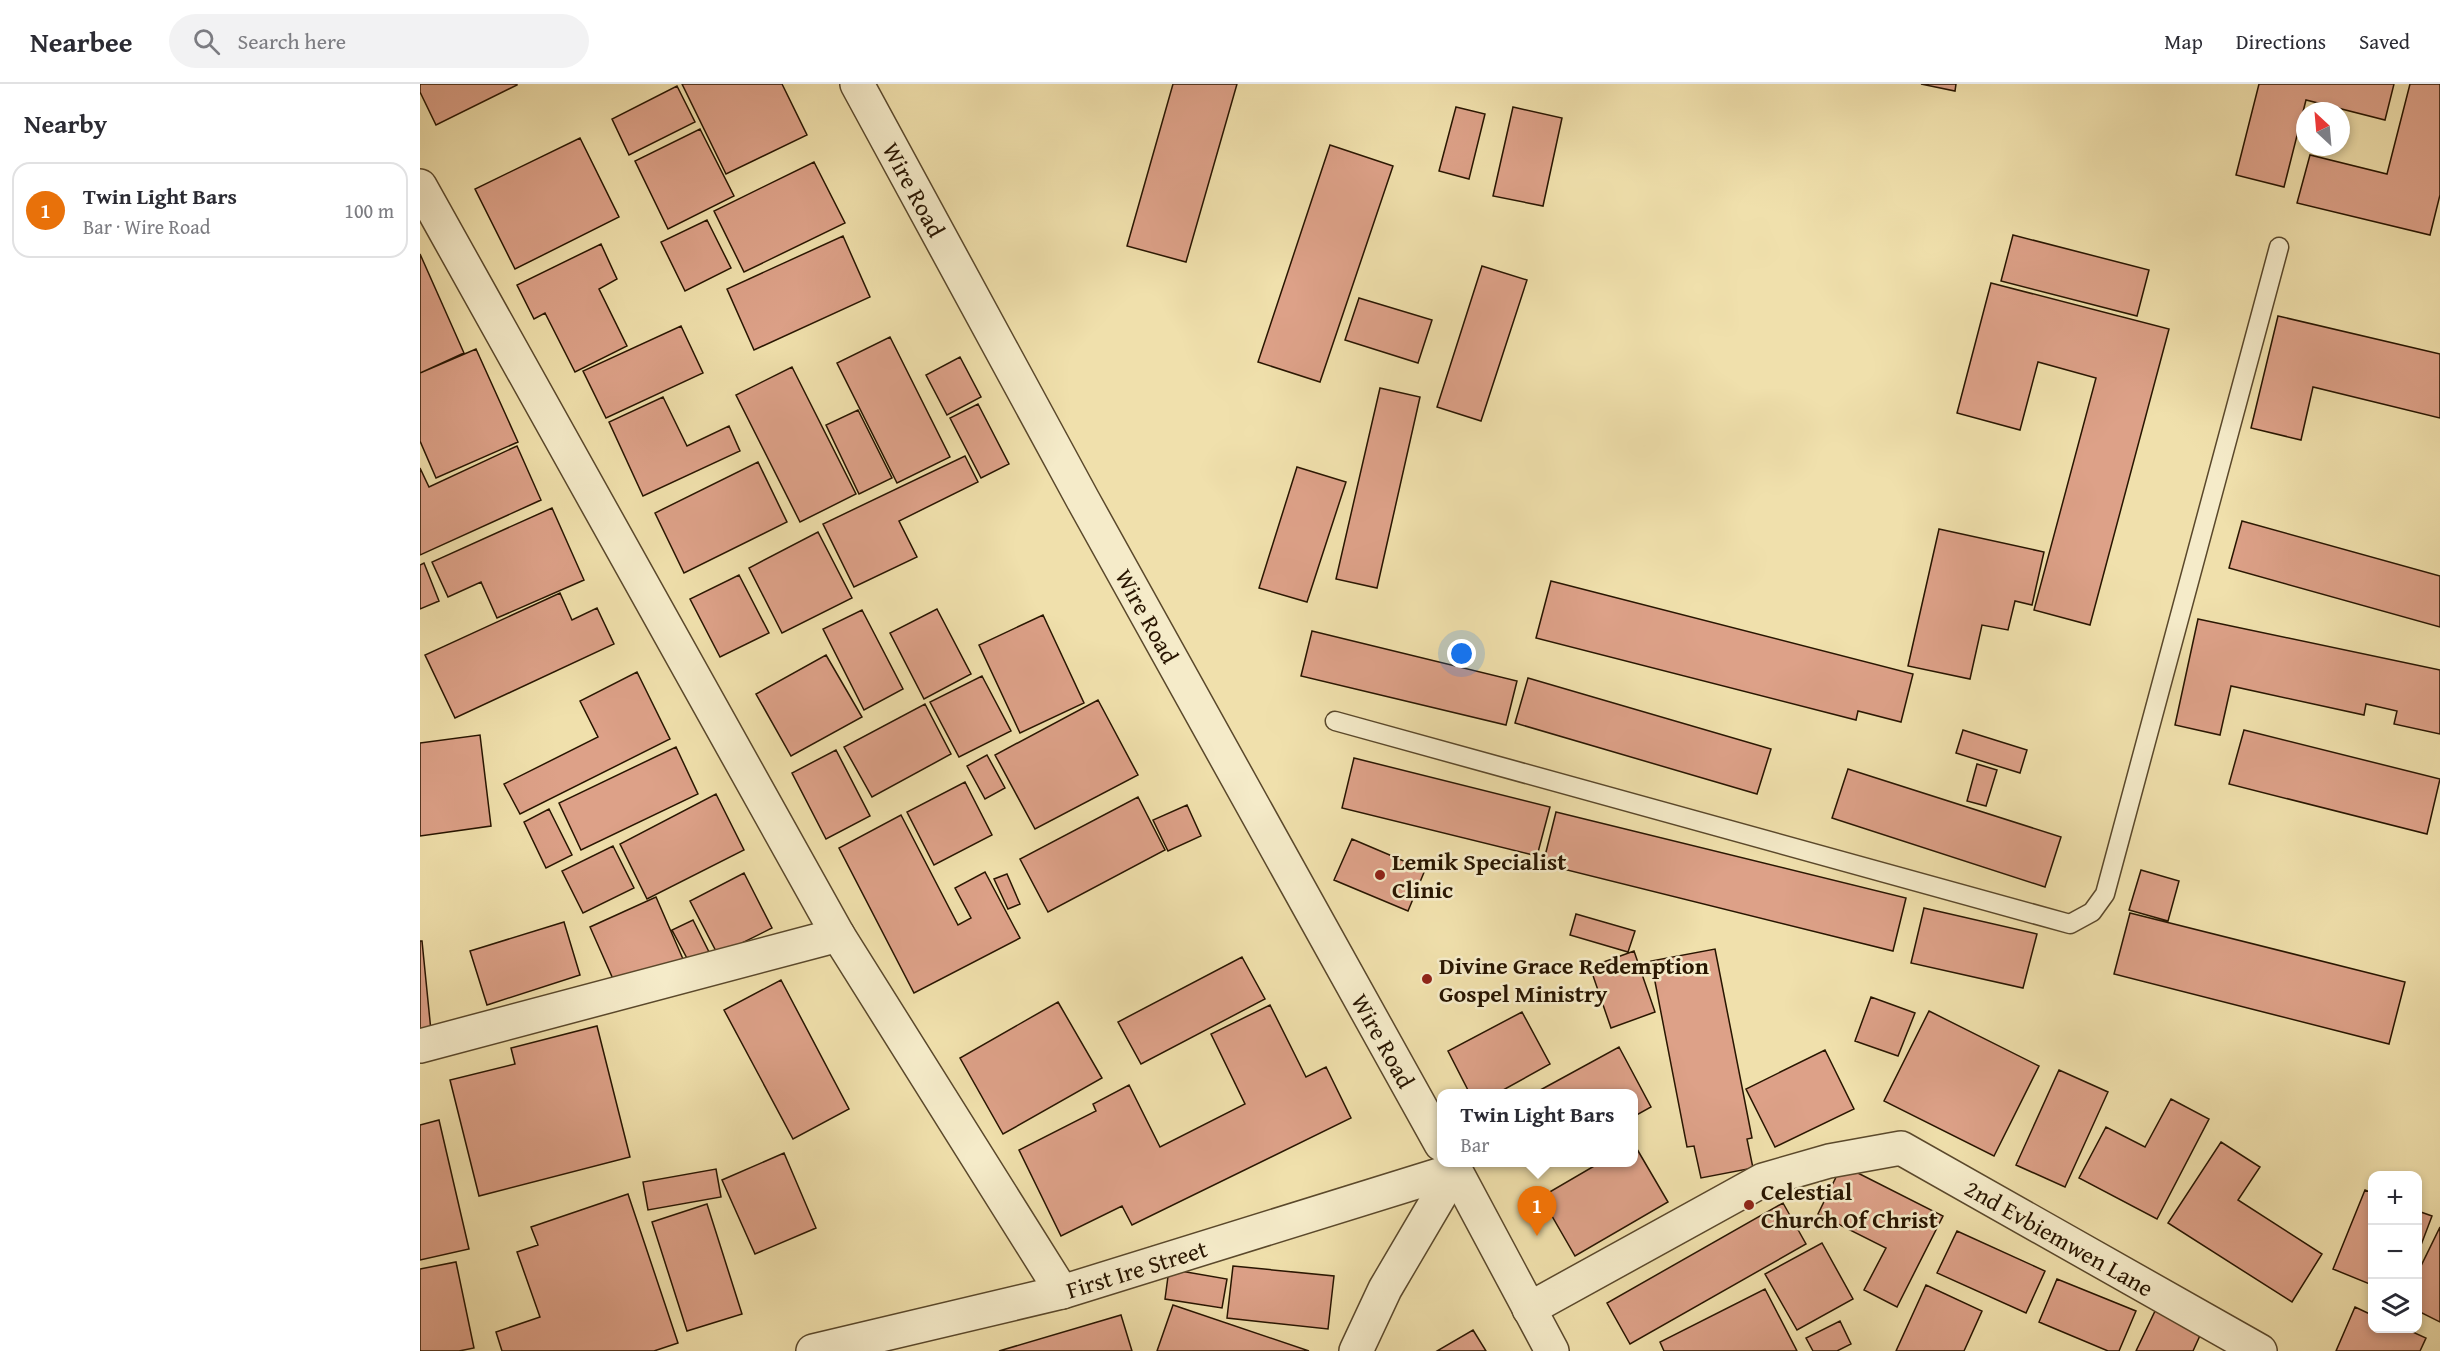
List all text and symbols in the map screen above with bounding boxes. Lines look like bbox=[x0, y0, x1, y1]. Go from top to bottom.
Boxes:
search box bbox=[169, 14, 589, 68]
text: Nearbee bbox=[30, 21, 133, 62]
icon: search bbox=[190, 25, 223, 58]
text: Search here bbox=[238, 25, 346, 57]
text: Map bbox=[2164, 26, 2203, 57]
text: Directions bbox=[2236, 26, 2326, 57]
text: Saved bbox=[2359, 26, 2410, 57]
north arrow bbox=[2296, 102, 2350, 156]
text: Nearby bbox=[24, 104, 107, 143]
street label: Wire Road bbox=[874, 136, 954, 243]
text: Twin Light Bars bbox=[83, 180, 237, 212]
text: 1 bbox=[40, 196, 51, 225]
text: 100 m bbox=[344, 196, 394, 225]
text: Bar · Wire Road bbox=[83, 212, 210, 241]
street label: Wire Road bbox=[1107, 562, 1188, 670]
your location bbox=[1447, 639, 1476, 668]
place label: Lemik Specialist Clinic bbox=[1392, 844, 1566, 907]
marker: Lemik Specialist Clinic bbox=[1373, 868, 1387, 882]
place label: Divine Grace Redemption Gospel Ministry bbox=[1439, 948, 1709, 1011]
marker: Divine Grace Redemption Gospel Ministry bbox=[1420, 972, 1434, 986]
street label: Wire Road bbox=[1343, 987, 1424, 1095]
popup bbox=[1437, 1089, 1638, 1167]
text: Twin Light Bars bbox=[1461, 1098, 1614, 1130]
text: Bar bbox=[1461, 1130, 1490, 1159]
street label: 2nd Evbiemwen Lane bbox=[1959, 1170, 2160, 1305]
map controls bbox=[2368, 1171, 2422, 1333]
button: + bbox=[2368, 1171, 2422, 1225]
place label: Celestial Church Of Christ bbox=[1761, 1174, 1938, 1237]
pin: 1 bbox=[1518, 1186, 1556, 1236]
marker: Celestial Church Of Christ bbox=[1742, 1198, 1756, 1212]
button: − bbox=[2368, 1225, 2422, 1279]
street label: First Ire Street bbox=[1062, 1230, 1212, 1307]
button: layers bbox=[2368, 1279, 2422, 1333]

